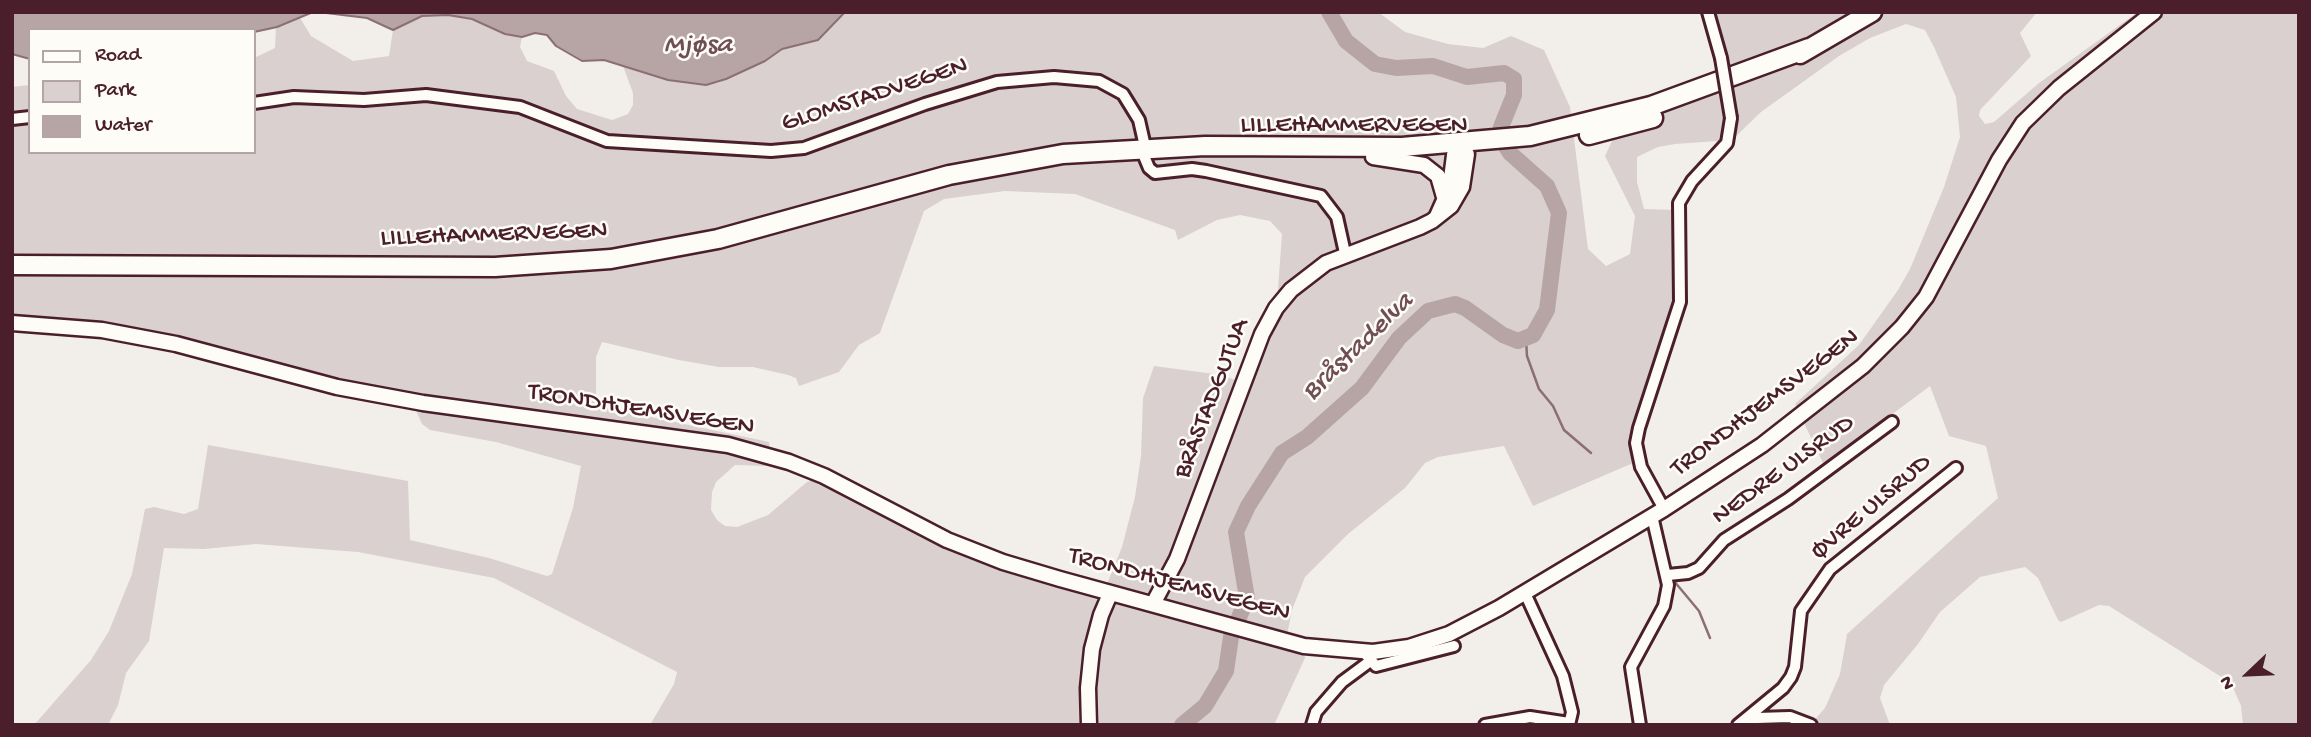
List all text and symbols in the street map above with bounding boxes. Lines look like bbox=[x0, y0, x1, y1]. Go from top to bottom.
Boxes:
legend bbox=[28, 28, 256, 154]
water label: Mjøsa bbox=[664, 30, 732, 64]
text: Road bbox=[95, 44, 141, 69]
street label: GLOMSTADVEGEN bbox=[778, 51, 972, 141]
text: Park bbox=[95, 79, 135, 104]
street label: LILLEHAMMERVEGEN bbox=[1240, 111, 1468, 143]
text: Water bbox=[95, 114, 151, 139]
street label: LILLEHAMMERVEGEN bbox=[380, 216, 608, 256]
water label: Bråstadelva bbox=[1296, 287, 1422, 409]
street label: BRÅSTADGUTUA bbox=[1168, 315, 1258, 483]
street label: TRONDHJEMSVEGEN bbox=[1665, 323, 1867, 485]
street label: TRONDHJEMSVEGEN bbox=[526, 378, 756, 444]
street label: NEDRE ULSRUD bbox=[1707, 409, 1861, 533]
street label: ØVRE ULSRUD bbox=[1805, 448, 1939, 568]
street label: TRONDHJEMSVEGEN bbox=[1065, 541, 1293, 631]
north arrow bbox=[2213, 639, 2283, 709]
text: N bbox=[2215, 672, 2241, 693]

